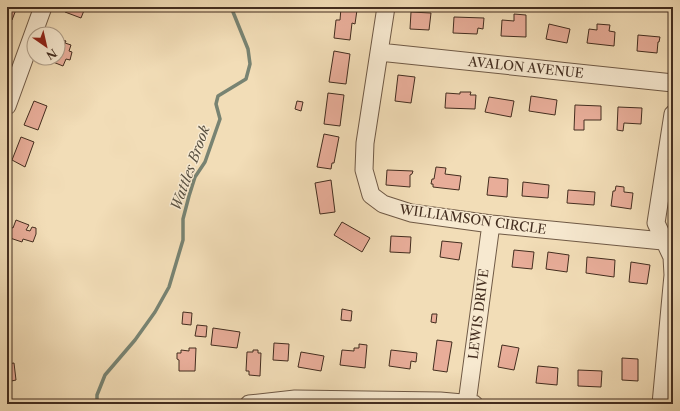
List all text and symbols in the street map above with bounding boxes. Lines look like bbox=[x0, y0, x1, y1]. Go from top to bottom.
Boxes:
north arrow bbox=[26, 26, 66, 66]
text: N bbox=[43, 46, 59, 63]
street label: AVALON AVENUE bbox=[466, 53, 585, 81]
water label: Wattles Brook bbox=[166, 122, 214, 213]
street label: WILLIAMSON CIRCLE bbox=[397, 201, 548, 237]
street label: LEWIS DRIVE bbox=[465, 268, 491, 360]

